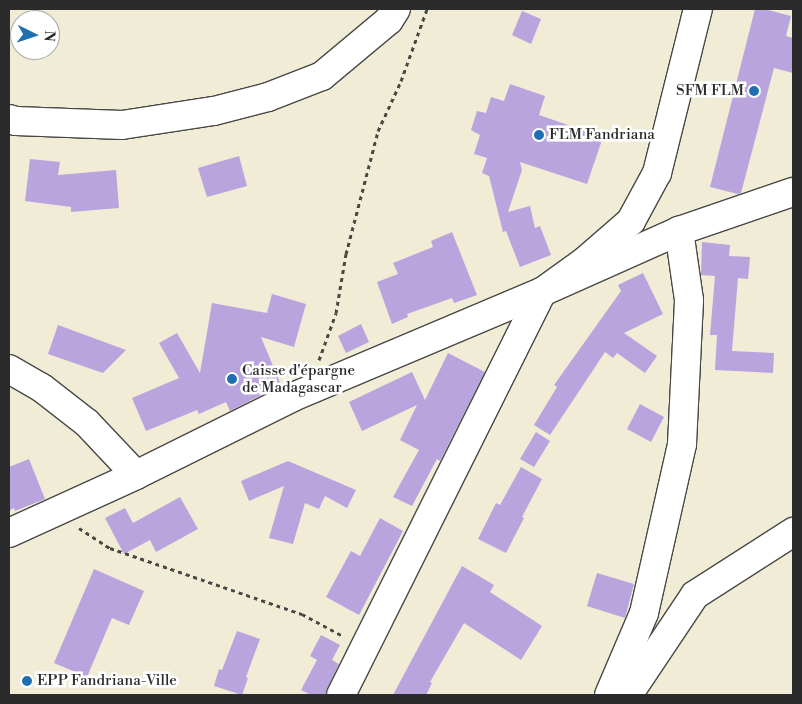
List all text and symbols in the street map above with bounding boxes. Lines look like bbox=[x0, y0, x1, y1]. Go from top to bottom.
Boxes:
north arrow bbox=[10, 10, 60, 60]
text: N bbox=[40, 30, 58, 42]
place label: SFM FLM bbox=[676, 82, 744, 100]
marker: SFM FLM bbox=[748, 85, 760, 97]
place label: FLM Fandriana bbox=[549, 126, 655, 144]
marker: FLM Fandriana bbox=[533, 129, 545, 141]
place label: Caisse d'épargne de Madagascar bbox=[242, 361, 355, 396]
marker: Caisse d'épargne de Madagascar bbox=[226, 373, 238, 385]
place label: EPP Fandriana-Ville bbox=[37, 672, 177, 690]
marker: EPP Fandriana-Ville bbox=[21, 675, 33, 687]

